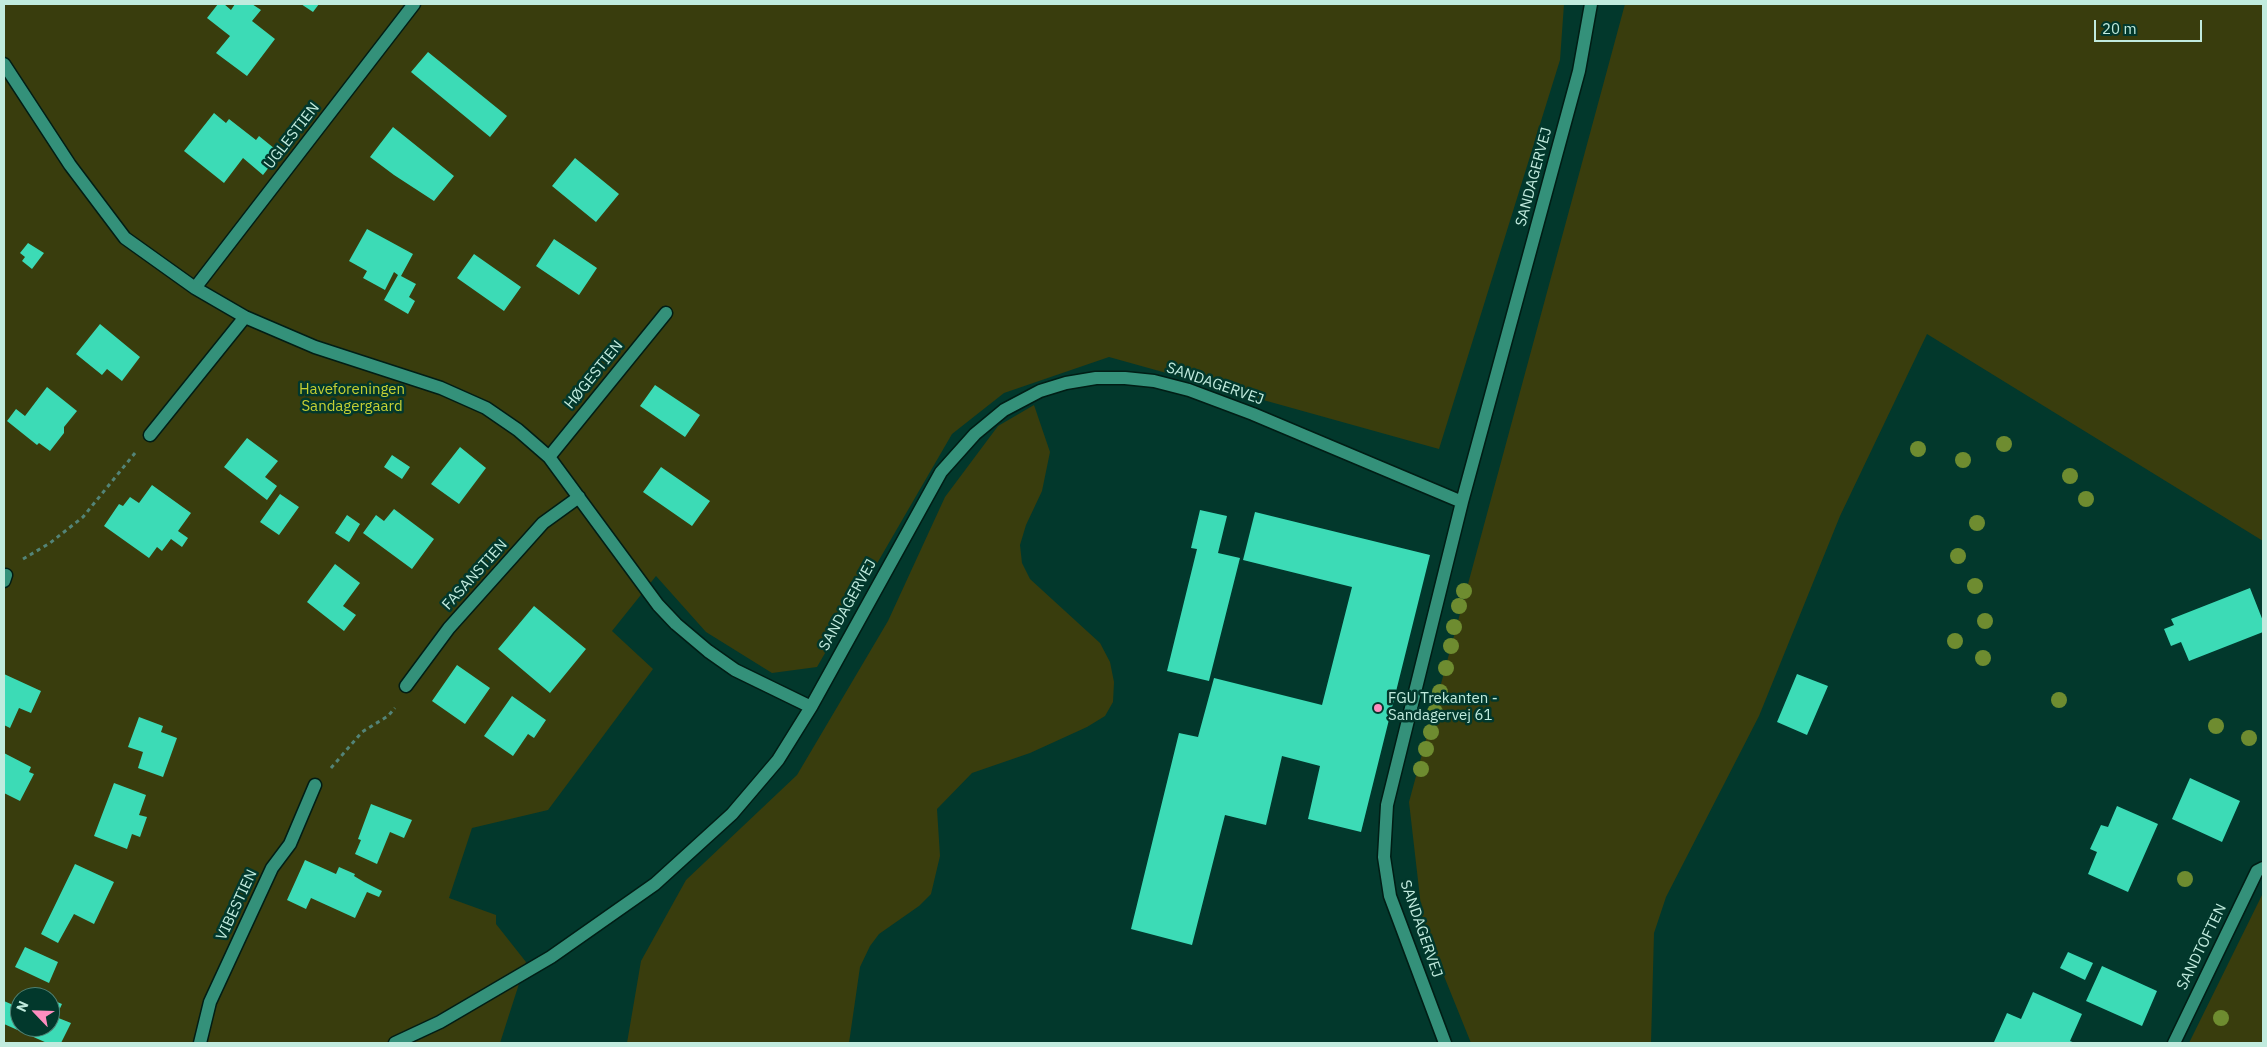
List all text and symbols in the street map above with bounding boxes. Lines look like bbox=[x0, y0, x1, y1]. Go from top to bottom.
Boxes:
scale bar bbox=[2097, 10, 2204, 42]
text: 20 m bbox=[2102, 19, 2137, 38]
street label: UGLESTIEN bbox=[261, 99, 323, 173]
street label: SANDAGERVEJ bbox=[1512, 125, 1556, 229]
street label: HØGESTIEN bbox=[561, 337, 627, 413]
street label: SANDAGERVEJ bbox=[1164, 359, 1266, 409]
park label: Haveforeningen Sandagergaard bbox=[299, 381, 405, 416]
street label: FASANSTIEN bbox=[439, 536, 511, 614]
street label: SANDAGERVEJ bbox=[815, 556, 881, 654]
place label: FGU Trekanten - Sandagervej 61 bbox=[1388, 690, 1498, 725]
marker: FGU Trekanten - Sandagervej 61 bbox=[1372, 702, 1384, 714]
street label: VIBESTIEN bbox=[213, 867, 261, 943]
street label: SANDAGERVEJ bbox=[1396, 878, 1446, 980]
street label: SANDTOFTEN bbox=[2173, 901, 2231, 993]
north arrow bbox=[10, 987, 60, 1037]
text: N bbox=[12, 998, 32, 1015]

